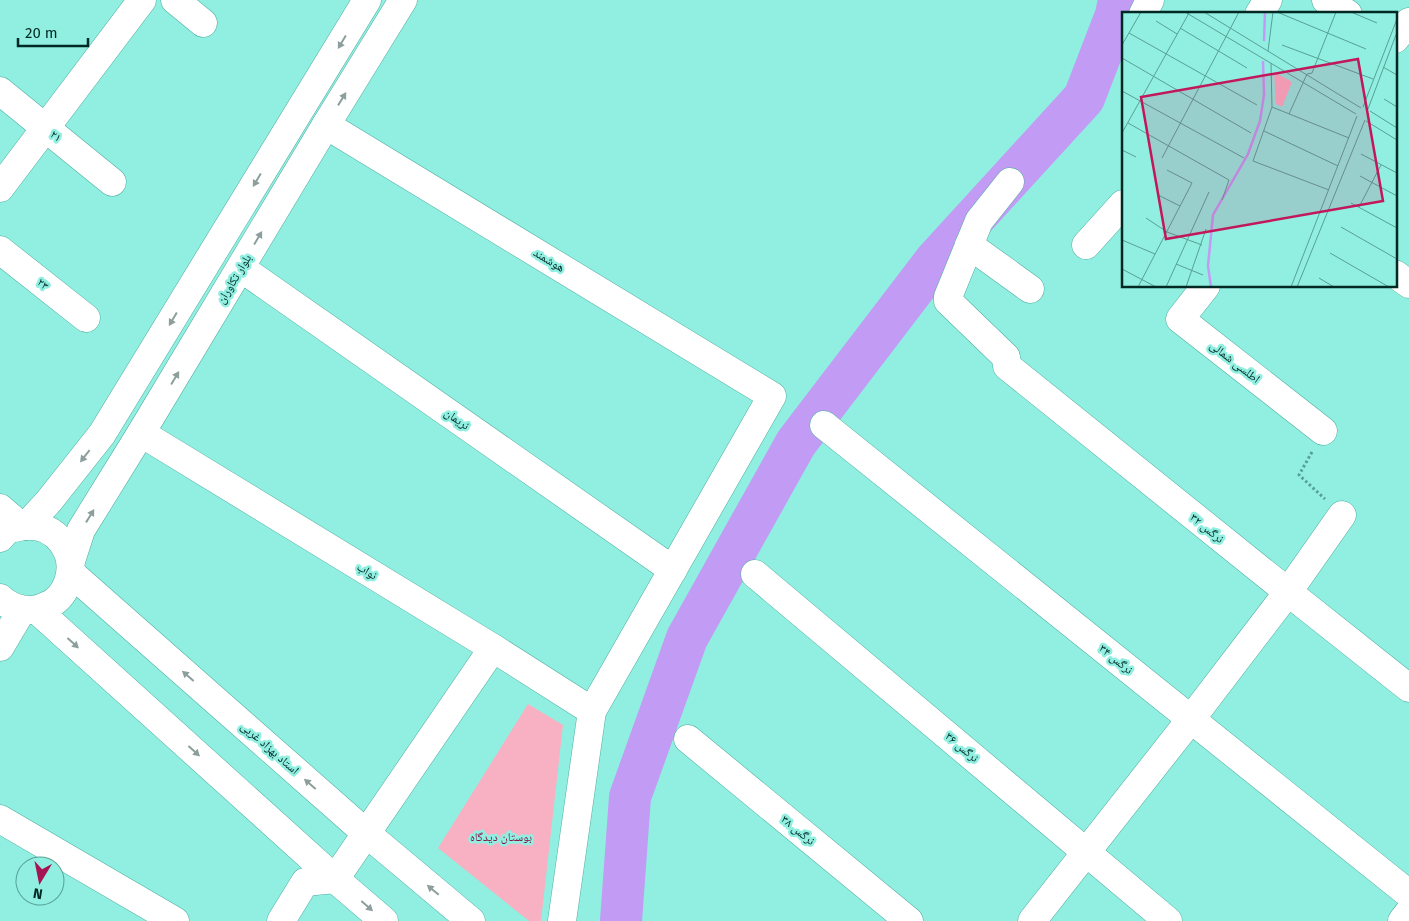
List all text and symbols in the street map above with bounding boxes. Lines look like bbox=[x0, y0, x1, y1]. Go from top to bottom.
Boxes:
inset map bbox=[1122, 12, 1396, 288]
scale bar bbox=[18, 15, 88, 47]
text: 20 m bbox=[25, 24, 58, 42]
one-way arrow bbox=[337, 35, 347, 48]
one-way arrow bbox=[337, 93, 346, 106]
street label: ۲۱ bbox=[47, 127, 65, 145]
one-way arrow bbox=[253, 174, 262, 187]
one-way arrow bbox=[254, 232, 263, 245]
street label: هوشمند bbox=[531, 245, 567, 275]
street label: بلوار تکاوران bbox=[214, 252, 255, 307]
street label: ۲۳ bbox=[34, 275, 52, 293]
one-way arrow bbox=[168, 313, 177, 326]
street label: اطلسی شمالی bbox=[1207, 338, 1263, 386]
one-way arrow bbox=[170, 371, 179, 384]
street label: نریمان bbox=[442, 405, 472, 433]
one-way arrow bbox=[79, 449, 90, 462]
one-way arrow bbox=[85, 510, 94, 523]
street label: نرگس ۳۲ bbox=[1187, 510, 1227, 546]
street label: نواب bbox=[354, 560, 380, 583]
one-way arrow bbox=[66, 637, 79, 648]
street label: نرگس ۳۴ bbox=[1096, 641, 1136, 677]
one-way arrow bbox=[183, 670, 195, 682]
street label: استاد بهزاد غربی bbox=[238, 719, 302, 777]
street label: نرگس ۳۶ bbox=[942, 729, 982, 765]
one-way arrow bbox=[187, 745, 199, 757]
one-way arrow bbox=[305, 778, 317, 790]
street label: نرگس ۳۸ bbox=[778, 812, 818, 848]
park label: بوستان دیدگاه bbox=[470, 830, 532, 844]
north arrow bbox=[15, 856, 65, 906]
text: N bbox=[32, 884, 44, 902]
one-way arrow bbox=[427, 884, 440, 895]
one-way arrow bbox=[361, 900, 373, 912]

